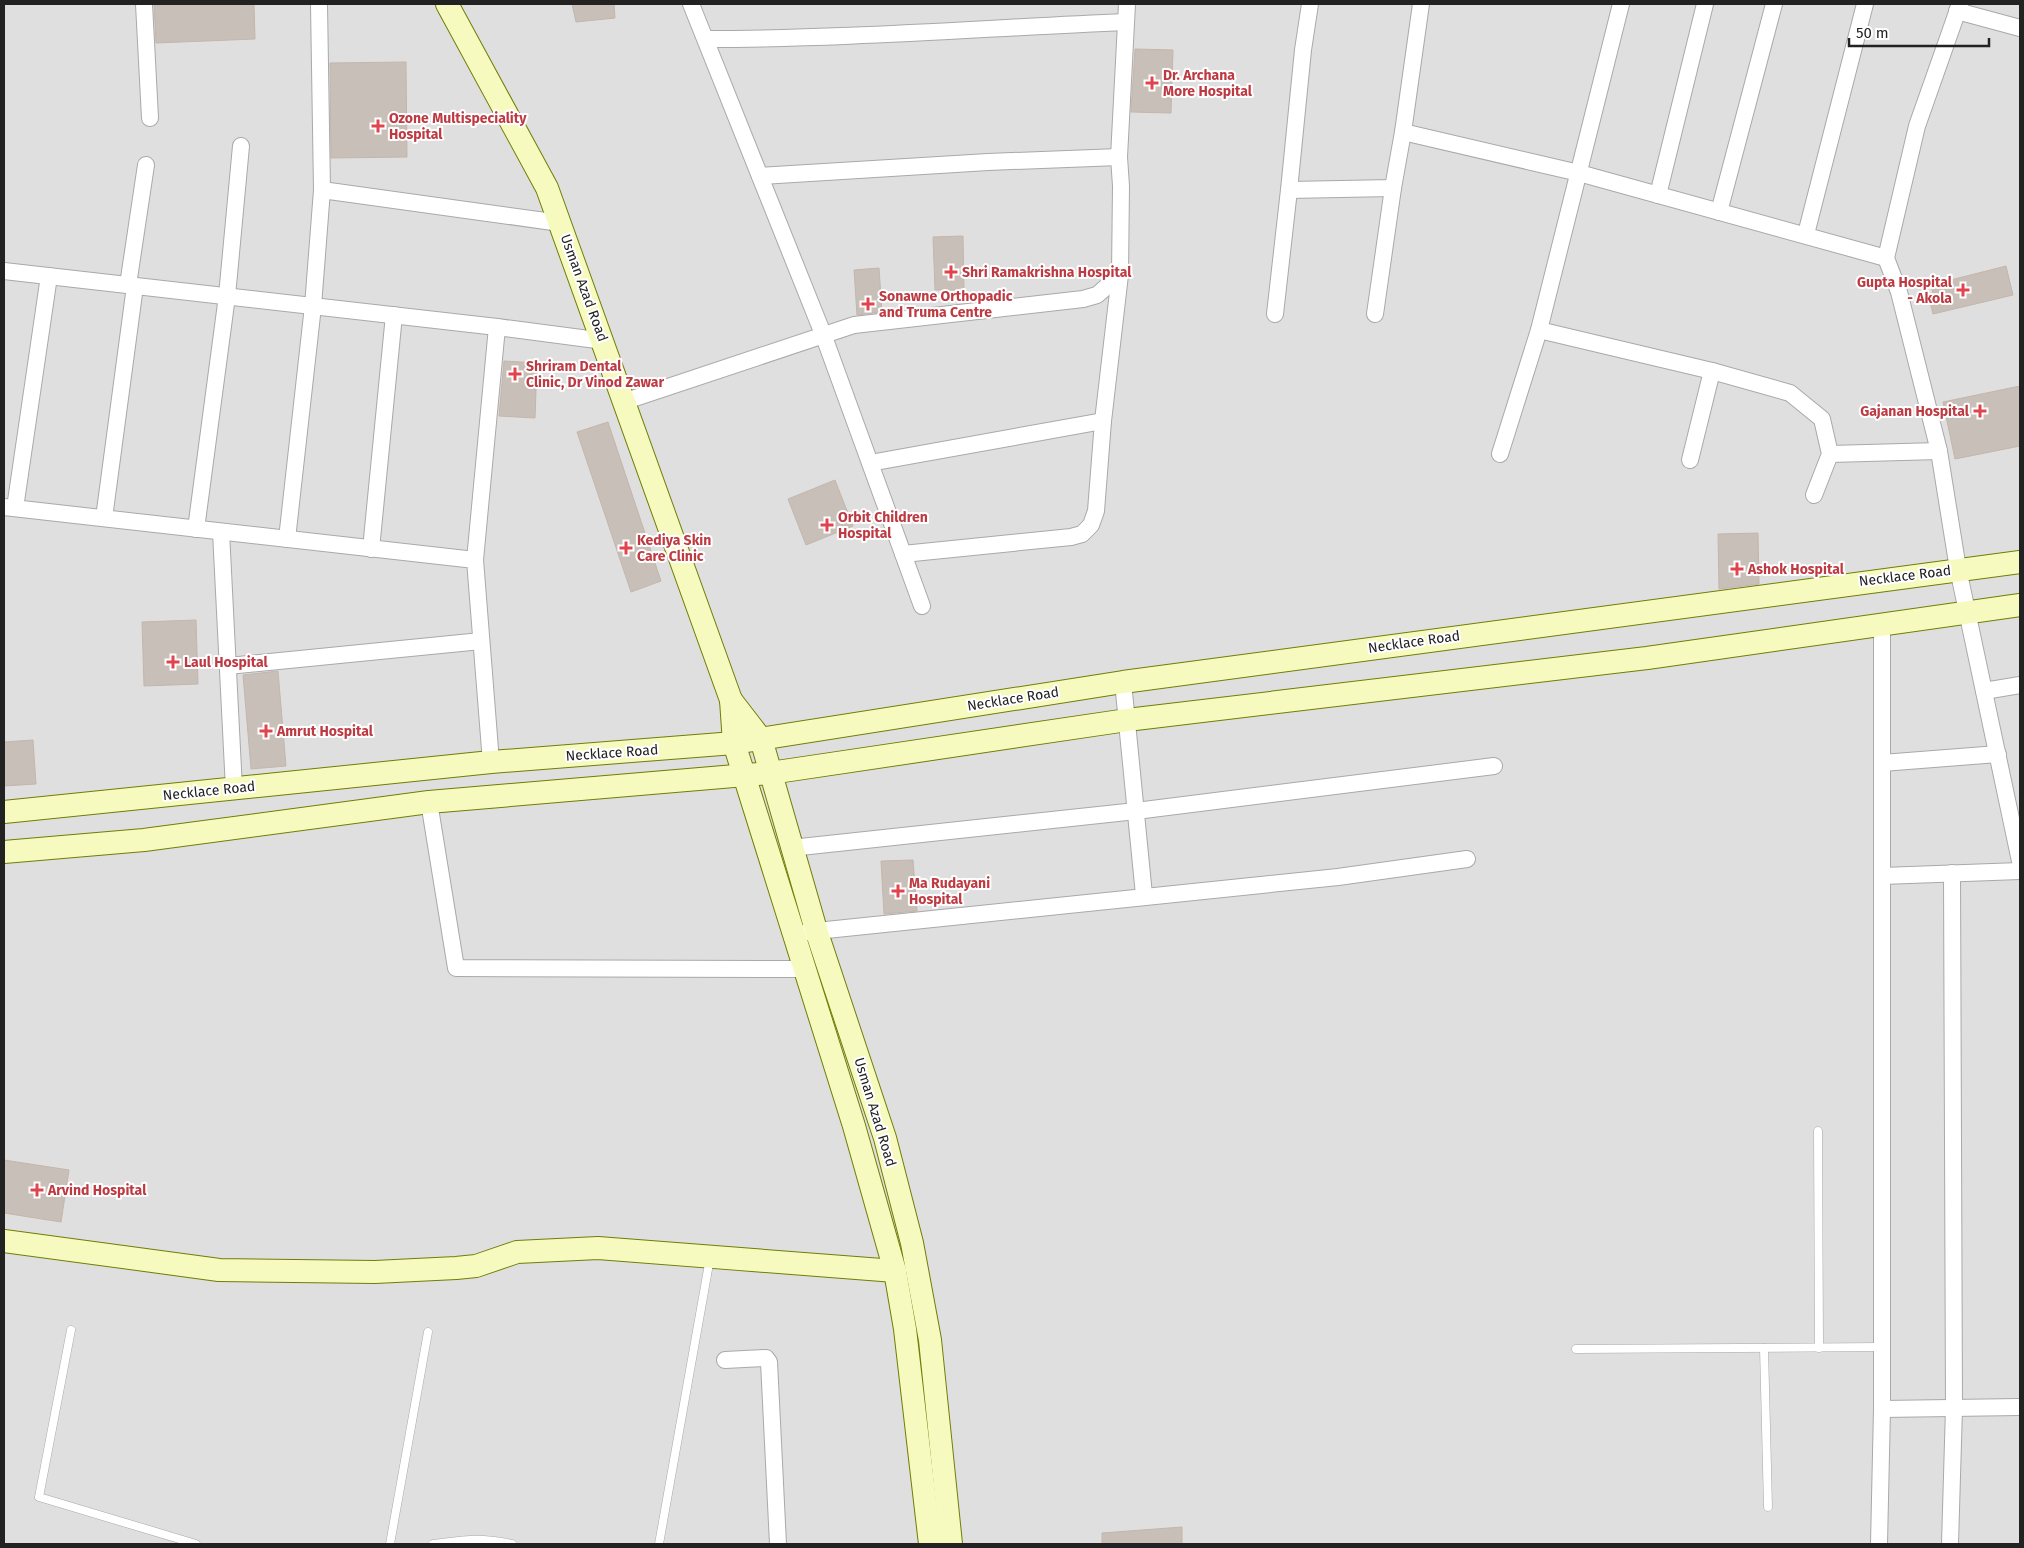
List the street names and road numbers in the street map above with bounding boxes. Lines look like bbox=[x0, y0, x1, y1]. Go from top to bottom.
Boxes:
street label: Usman Azad Road bbox=[557, 232, 611, 344]
street label: Necklace Road bbox=[1858, 562, 1952, 590]
street label: Necklace Road bbox=[1367, 627, 1461, 657]
street label: Necklace Road bbox=[966, 683, 1060, 715]
street label: Necklace Road bbox=[565, 741, 659, 765]
street label: Necklace Road bbox=[162, 778, 256, 804]
street label: Usman Azad Road bbox=[850, 1055, 900, 1169]

